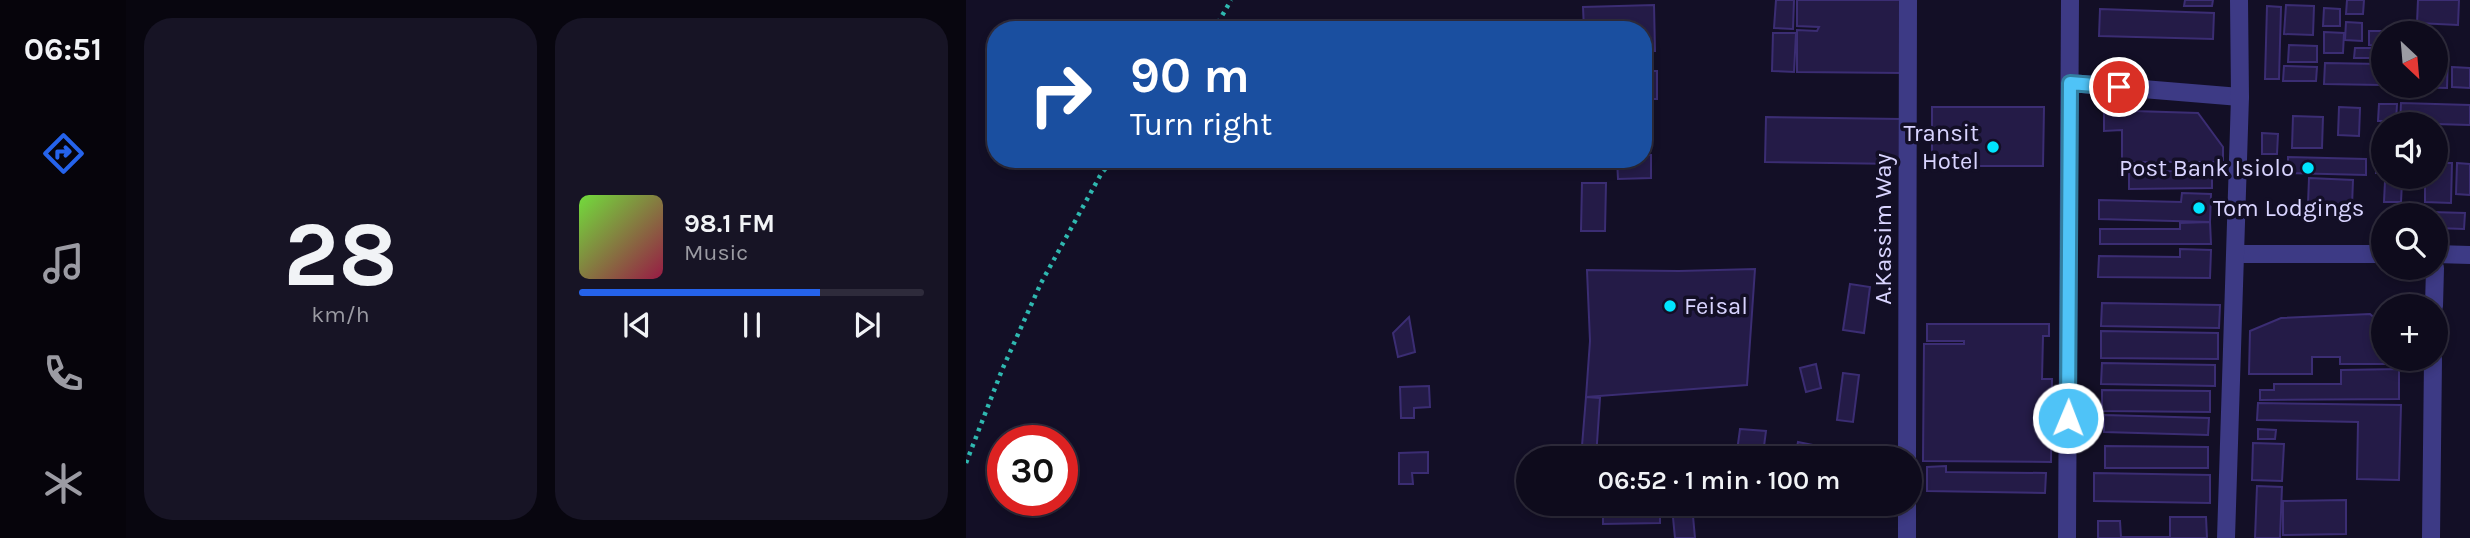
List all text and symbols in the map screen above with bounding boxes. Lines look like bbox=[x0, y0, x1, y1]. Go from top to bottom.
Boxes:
north arrow bbox=[2371, 21, 2448, 98]
map controls bbox=[2371, 21, 2448, 371]
text: 06:51 bbox=[24, 31, 102, 68]
text: 90 m bbox=[1130, 47, 1250, 104]
icon: right bbox=[1015, 49, 1106, 140]
pin bbox=[2089, 57, 2149, 117]
icon: arrive bbox=[2100, 68, 2138, 106]
text: Turn right bbox=[1130, 106, 1272, 143]
button: sound bbox=[2371, 112, 2448, 189]
place label: Transit Hotel bbox=[1904, 119, 1979, 175]
icon: directions bbox=[39, 129, 88, 178]
marker: Transit Hotel bbox=[1985, 139, 2001, 155]
street label: A.Kassim Way bbox=[1869, 153, 1897, 305]
place label: Post Bank Isiolo bbox=[2119, 154, 2294, 182]
marker: Post Bank Isiolo bbox=[2300, 160, 2316, 176]
place label: Tom Lodgings bbox=[2213, 194, 2364, 222]
marker: Tom Lodgings bbox=[2191, 200, 2207, 216]
text: 28 bbox=[284, 202, 397, 308]
button: search bbox=[2371, 203, 2448, 280]
text: 98.1 FM bbox=[684, 208, 775, 239]
icon: music bbox=[39, 239, 88, 288]
text: Music bbox=[684, 239, 748, 266]
place label: Feisal bbox=[1684, 292, 1748, 320]
button: + bbox=[2371, 294, 2448, 371]
marker: Feisal bbox=[1662, 298, 1678, 314]
text: km/h bbox=[311, 301, 370, 328]
icon: previous bbox=[618, 306, 656, 344]
icon: pause bbox=[733, 306, 771, 344]
icon: next bbox=[848, 306, 886, 344]
icon: phone bbox=[39, 349, 88, 398]
position arrow bbox=[2031, 381, 2105, 455]
speed limit sign: 30 bbox=[987, 425, 1078, 516]
icon: climate bbox=[39, 459, 88, 508]
text: 06:52 · 1 min · 100 m bbox=[1598, 465, 1840, 496]

